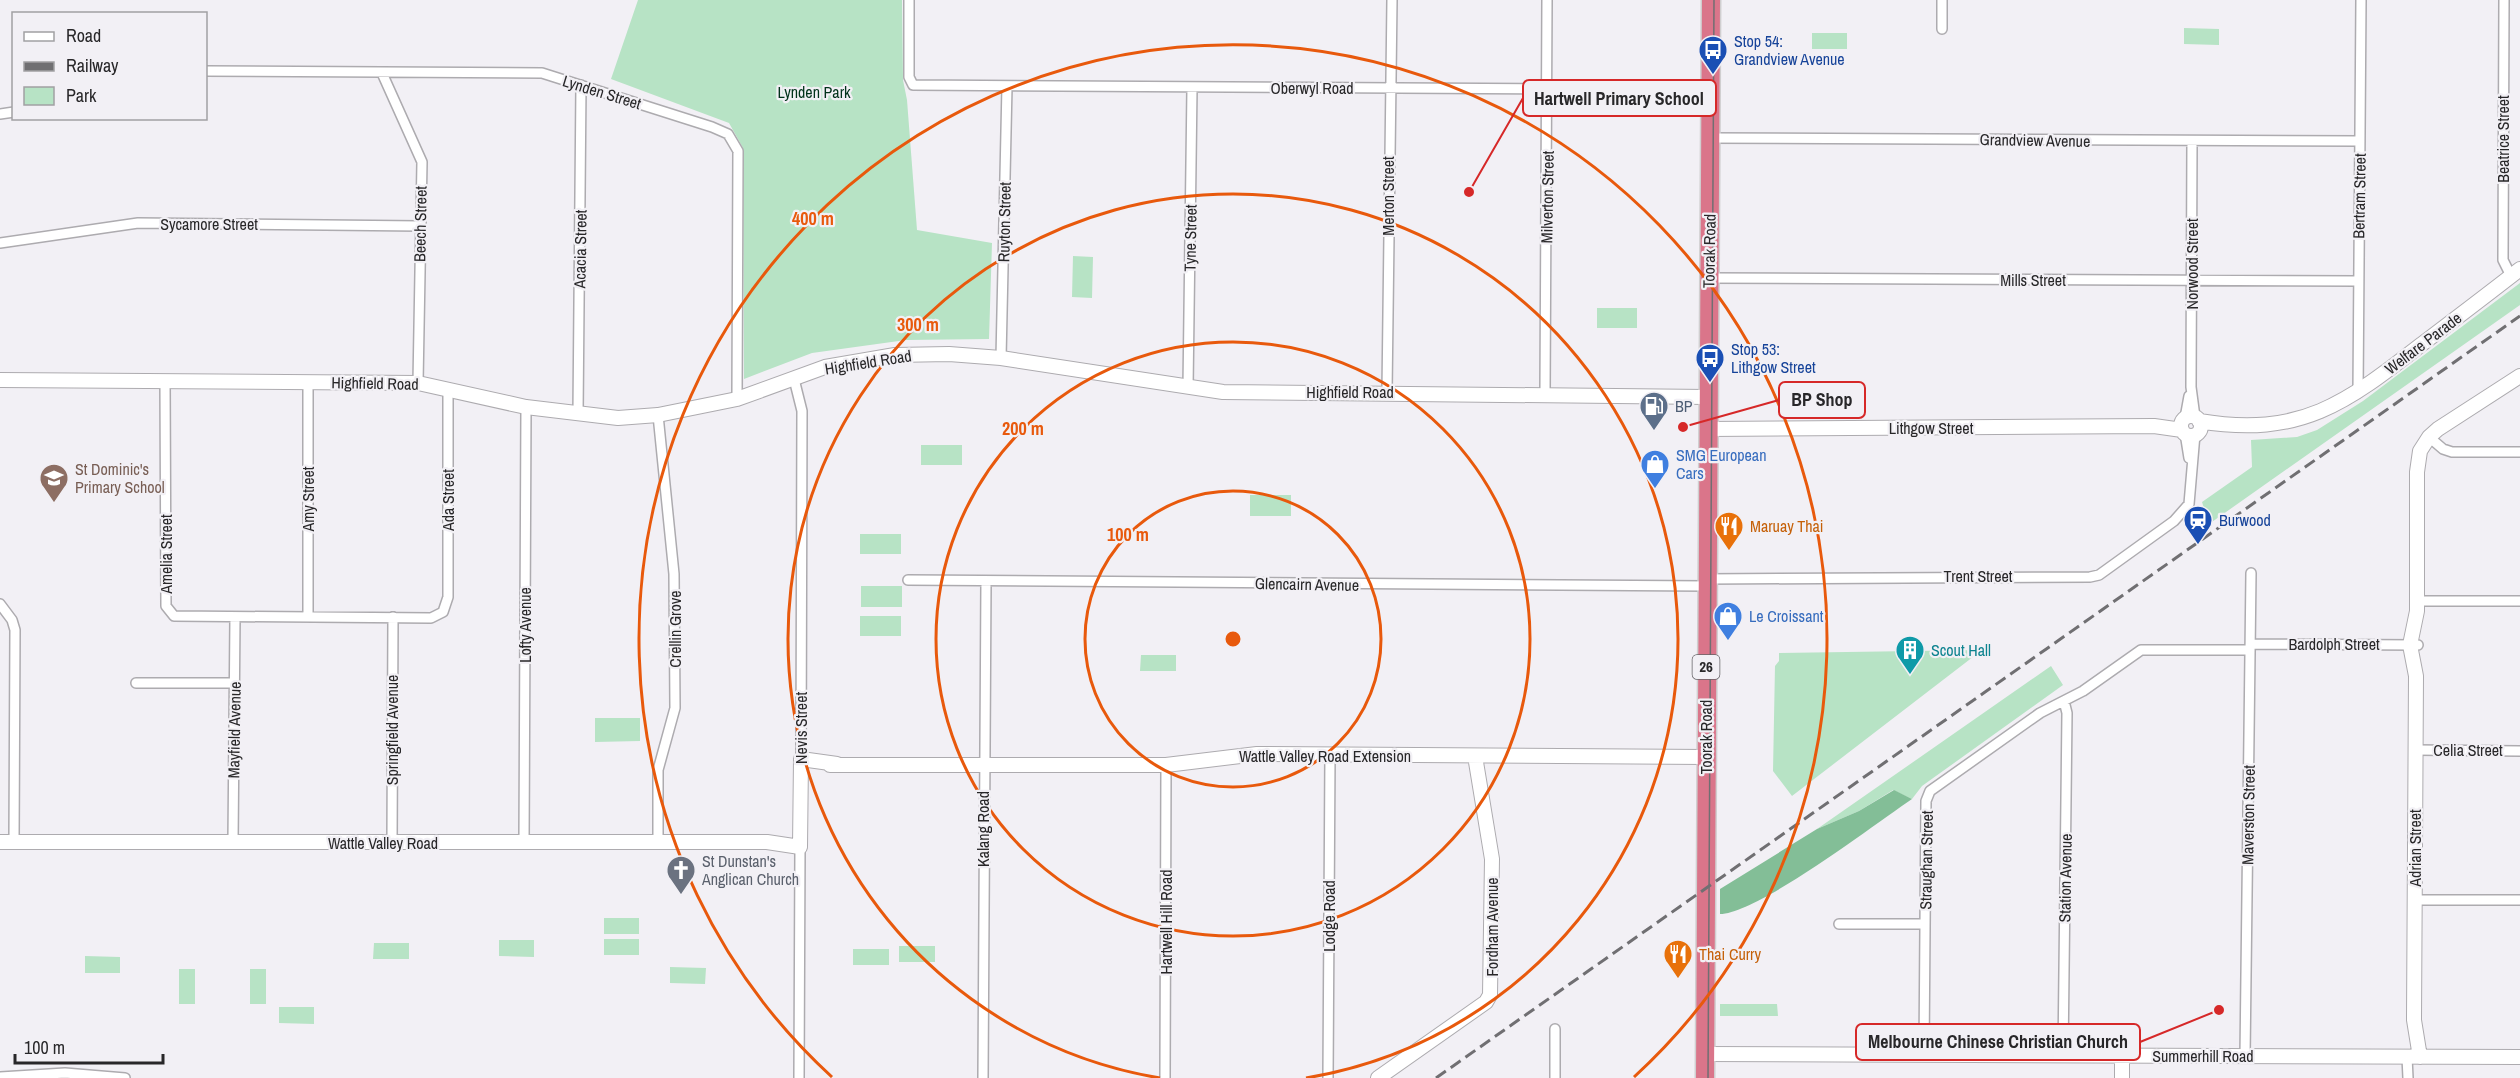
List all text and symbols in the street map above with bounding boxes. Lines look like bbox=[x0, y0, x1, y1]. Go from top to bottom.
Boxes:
legend bbox=[12, 12, 207, 120]
text: Road bbox=[66, 23, 101, 48]
place label: Stop 54: Grandview Avenue bbox=[1734, 30, 1845, 70]
bus stop icon: Stop 54: Grandview Avenue bbox=[1697, 34, 1729, 76]
text: Railway bbox=[66, 53, 119, 78]
street label: Lynden Street bbox=[560, 70, 644, 114]
street label: Oberwyl Road bbox=[1270, 77, 1354, 99]
callout: Hartwell Primary School bbox=[1523, 80, 1716, 116]
park label: Lynden Park bbox=[777, 81, 851, 103]
text: Park bbox=[66, 83, 97, 108]
text: Hartwell Primary School bbox=[1534, 86, 1704, 111]
street label: Beatrice Street bbox=[2492, 95, 2514, 183]
street label: Grandview Avenue bbox=[1979, 128, 2091, 152]
street label: Milverton Street bbox=[1535, 150, 1559, 243]
street label: Bertram Street bbox=[2347, 153, 2371, 239]
street label: Merton Street bbox=[1377, 156, 1399, 236]
street label: Ruyton Street bbox=[992, 181, 1016, 262]
street label: Beech Street bbox=[408, 186, 432, 262]
street label: Tyne Street bbox=[1178, 204, 1202, 272]
text: 400 m bbox=[792, 206, 834, 231]
street label: Acacia Street bbox=[568, 209, 592, 290]
street label: Sycamore Street bbox=[160, 213, 258, 235]
street label: Toorak Road bbox=[1697, 214, 1721, 288]
street label: Norwood Street bbox=[2181, 218, 2203, 310]
street label: Mills Street bbox=[2000, 269, 2066, 291]
street label: Welfare Parade bbox=[2380, 307, 2466, 379]
text: 300 m bbox=[897, 312, 939, 337]
place label: Stop 53: Lithgow Street bbox=[1731, 338, 1816, 378]
bus stop icon: Stop 53: Lithgow Street bbox=[1694, 342, 1726, 384]
street label: Highfield Road bbox=[823, 344, 913, 380]
street label: Highfield Road bbox=[331, 371, 419, 395]
street label: Highfield Road bbox=[1306, 381, 1394, 403]
callout: BP Shop bbox=[1779, 382, 1865, 418]
text: BP Shop bbox=[1791, 387, 1853, 412]
fuel station icon: BP bbox=[1638, 390, 1670, 432]
place label: BP bbox=[1675, 395, 1693, 417]
text: 200 m bbox=[1002, 416, 1044, 441]
street label: Lithgow Street bbox=[1889, 417, 1974, 439]
place label: SMG European Cars bbox=[1676, 444, 1766, 484]
shop icon: SMG European Cars bbox=[1639, 448, 1671, 490]
place label: St Dominic's Primary School bbox=[75, 458, 165, 498]
school or university icon: St Dominic's Primary School bbox=[38, 462, 70, 504]
street label: Amy Street bbox=[297, 466, 319, 532]
street label: Ada Street bbox=[437, 469, 459, 532]
station icon: Burwood bbox=[2182, 504, 2214, 546]
place label: Burwood bbox=[2219, 509, 2271, 531]
restaurant icon: Maruay Thai bbox=[1713, 510, 1745, 552]
street label: Amelia Street bbox=[155, 514, 177, 595]
place label: Maruay Thai bbox=[1750, 515, 1823, 537]
text: 100 m bbox=[1107, 522, 1149, 547]
street label: Trent Street bbox=[1944, 565, 2013, 587]
street label: Glencairn Avenue bbox=[1255, 572, 1359, 596]
street label: Lofty Avenue bbox=[514, 587, 536, 663]
street label: Crellin Grove bbox=[664, 590, 686, 668]
shop icon: Le Croissant bbox=[1712, 600, 1744, 642]
place label: Le Croissant bbox=[1749, 605, 1824, 627]
centre of rings bbox=[1223, 629, 1243, 649]
street label: Bardolph Street bbox=[2288, 633, 2380, 655]
building icon: Scout Hall bbox=[1894, 634, 1926, 676]
place label: Scout Hall bbox=[1931, 639, 1991, 661]
road number: 26 bbox=[1692, 655, 1720, 679]
street label: Springfield Avenue bbox=[381, 675, 403, 785]
street label: Mayfield Avenue bbox=[222, 681, 246, 779]
street label: Nevis Street bbox=[790, 692, 812, 764]
street label: Toorak Road bbox=[1695, 700, 1717, 774]
street label: Celia Street bbox=[2433, 739, 2503, 761]
street label: Wattle Valley Road Extension bbox=[1239, 745, 1411, 767]
street label: Maverston Street bbox=[2236, 765, 2260, 865]
street label: Kalang Road bbox=[972, 791, 994, 867]
street label: Adrian Street bbox=[2404, 809, 2426, 888]
street label: Straughan Street bbox=[1914, 810, 1938, 910]
street label: Wattle Valley Road bbox=[328, 832, 438, 854]
street label: Station Avenue bbox=[2053, 833, 2077, 923]
place label: St Dunstan's Anglican Church bbox=[701, 850, 799, 890]
church icon: St Dunstan's Anglican Church bbox=[665, 854, 697, 896]
street label: Hartwell Hill Road bbox=[1155, 870, 1177, 974]
street label: Fordham Avenue bbox=[1481, 877, 1503, 977]
street label: Lodge Road bbox=[1318, 880, 1340, 952]
restaurant icon: Thai Curry bbox=[1662, 938, 1694, 980]
place label: Thai Curry bbox=[1699, 943, 1761, 965]
callout: Melbourne Chinese Christian Church bbox=[1856, 1024, 2140, 1060]
scale bar bbox=[15, 1027, 164, 1065]
text: Melbourne Chinese Christian Church bbox=[1868, 1029, 2128, 1054]
text: 100 m bbox=[24, 1035, 65, 1060]
street label: Summerhill Road bbox=[2152, 1045, 2254, 1067]

